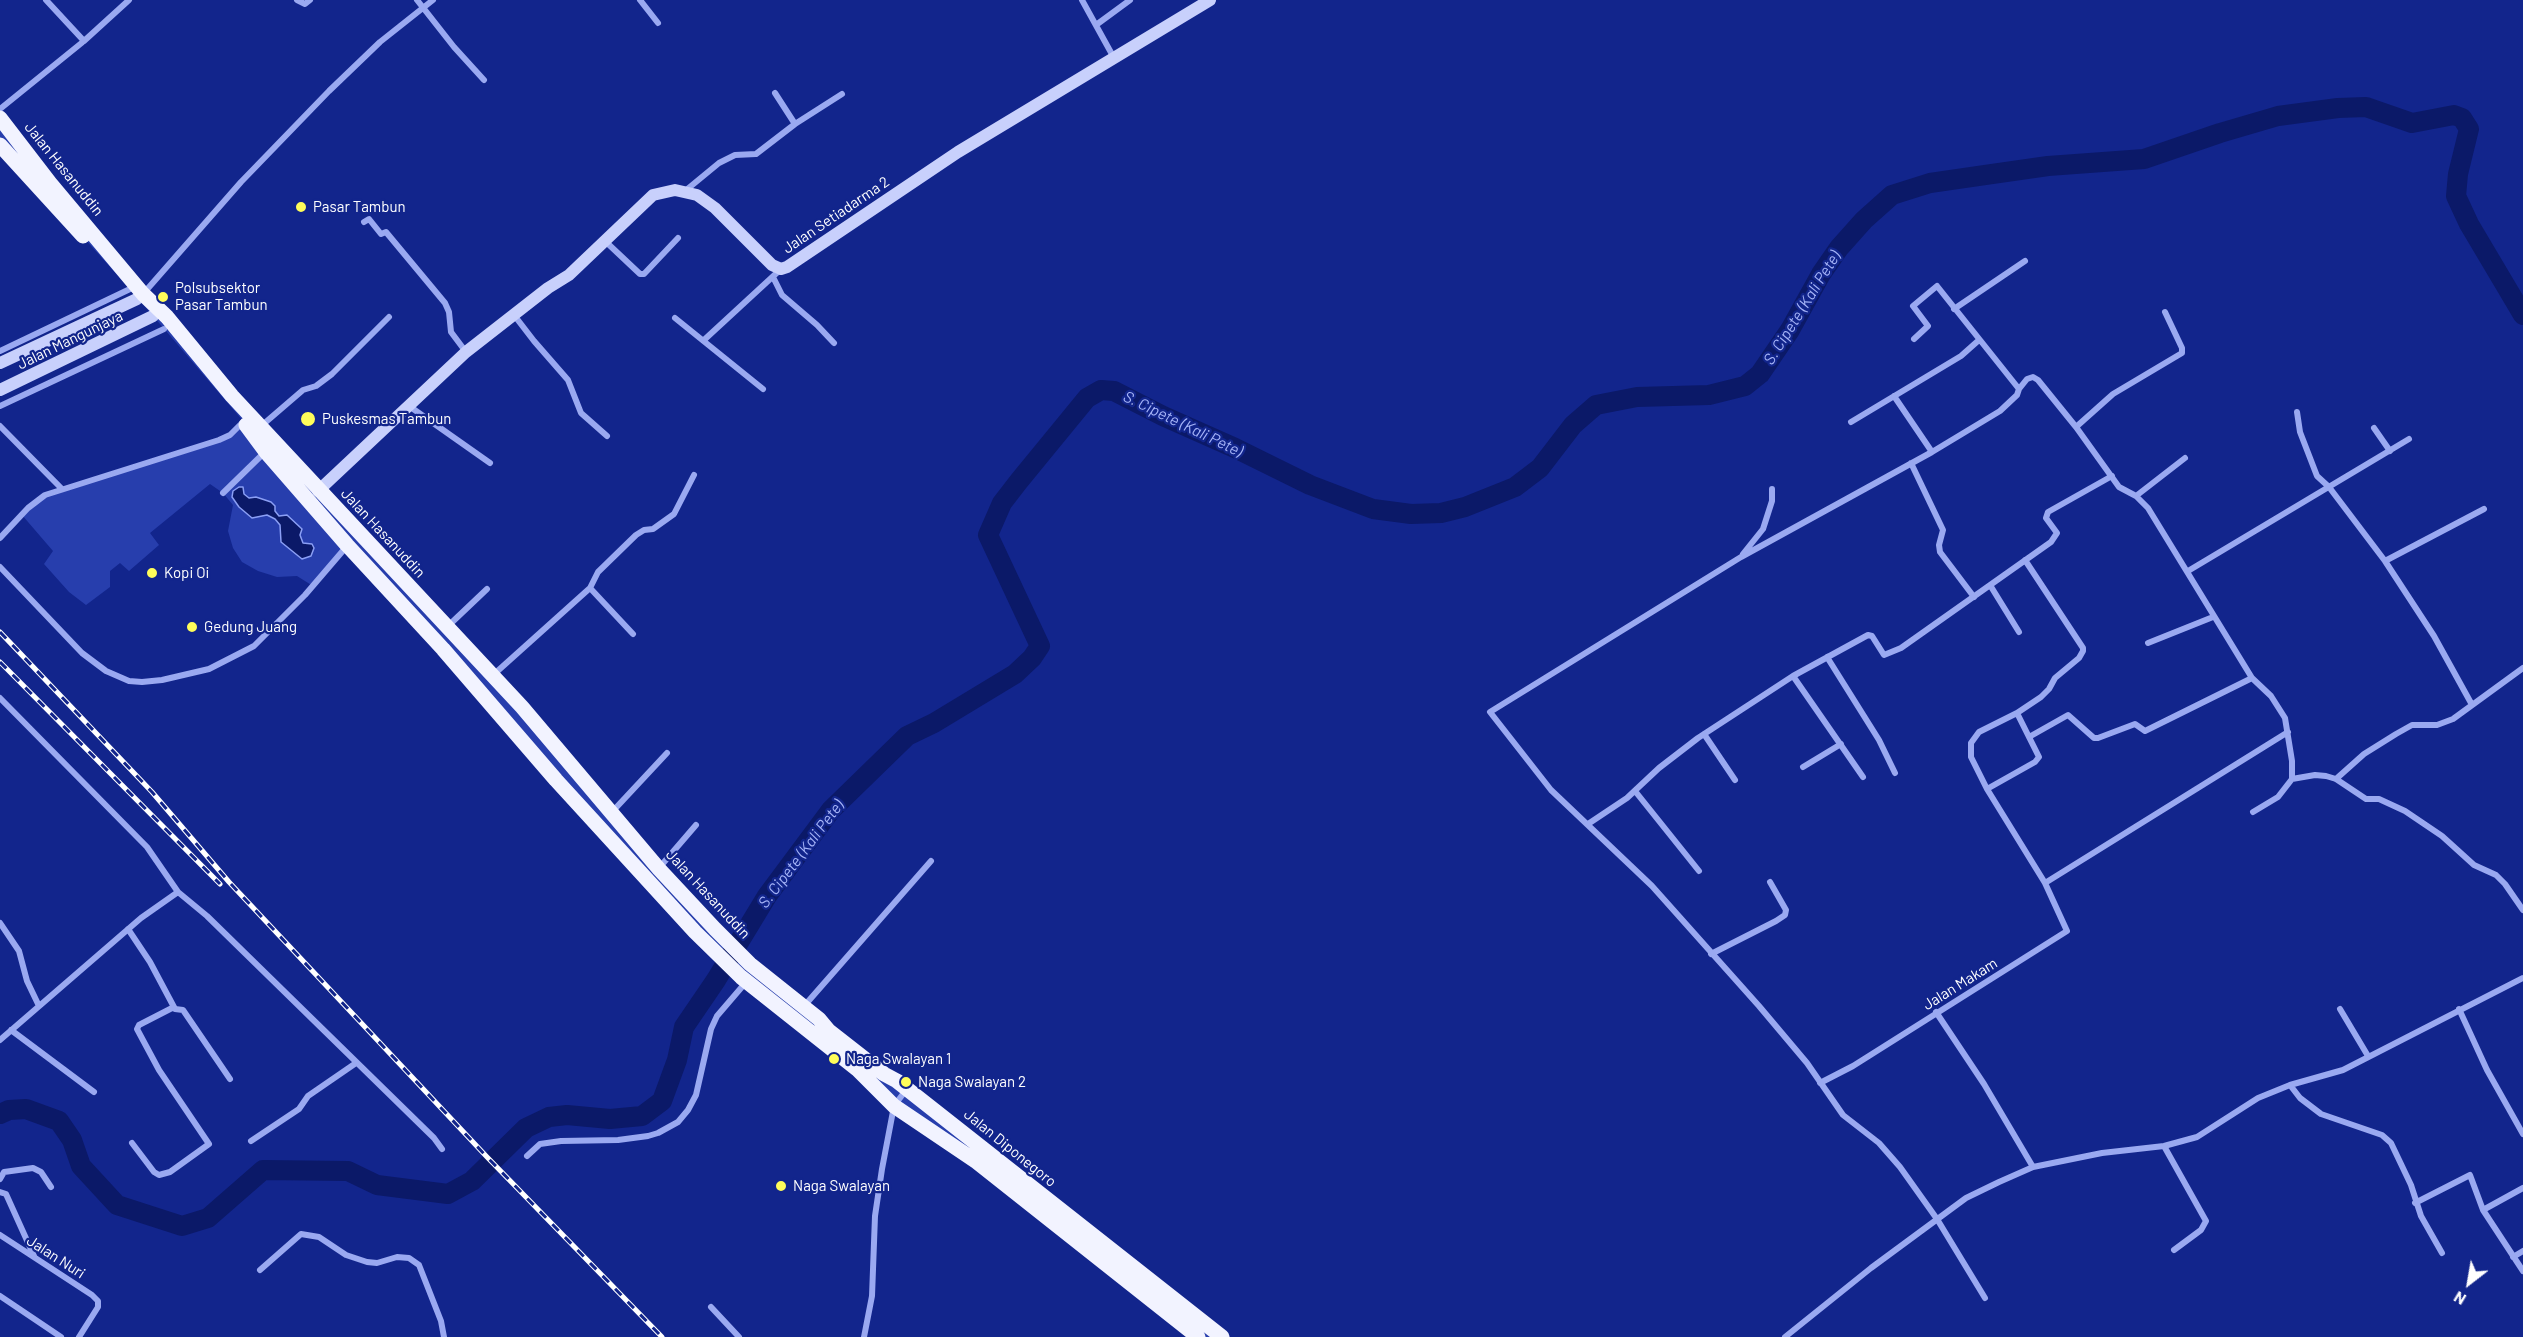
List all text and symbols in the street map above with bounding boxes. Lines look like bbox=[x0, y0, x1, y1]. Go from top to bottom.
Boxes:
street label: Jalan Hasanuddin bbox=[21, 119, 107, 219]
street label: Jalan Setiadarma 2 bbox=[779, 173, 893, 257]
place label: Pasar Tambun bbox=[313, 198, 406, 216]
marker: Pasar Tambun bbox=[294, 200, 308, 214]
water label: S. Cipete (Kali Pete) bbox=[1759, 248, 1845, 368]
place label: Polsubsektor Pasar Tambun bbox=[175, 279, 268, 314]
marker: Polsubsektor Pasar Tambun bbox=[156, 290, 170, 304]
street label: Jalan Mangunjaya bbox=[14, 307, 126, 373]
water label: S. Cipete (Kali Pete) bbox=[1120, 387, 1246, 461]
marker: Puskesmas Tambun bbox=[299, 410, 317, 428]
place label: Puskesmas Tambun bbox=[322, 410, 451, 428]
street label: Jalan Hasanuddin bbox=[337, 485, 429, 581]
place label: Kopi Oi bbox=[164, 564, 209, 582]
marker: Kopi Oi bbox=[145, 566, 159, 580]
place label: Gedung Juang bbox=[204, 618, 297, 636]
marker: Gedung Juang bbox=[185, 620, 199, 634]
water label: S. Cipete (Kali Pete) bbox=[754, 796, 848, 912]
street label: Jalan Hasanuddin bbox=[662, 846, 754, 942]
street label: Jalan Makam bbox=[1919, 954, 2001, 1014]
place label: Naga Swalayan 1 bbox=[846, 1050, 951, 1068]
marker: Naga Swalayan 1 bbox=[827, 1052, 841, 1066]
place label: Naga Swalayan 2 bbox=[918, 1073, 1026, 1091]
marker: Naga Swalayan 2 bbox=[899, 1075, 913, 1089]
street label: Jalan Diponegoro bbox=[960, 1105, 1060, 1191]
place label: Naga Swalayan bbox=[793, 1177, 890, 1195]
marker: Naga Swalayan bbox=[774, 1179, 788, 1193]
street label: Jalan Nuri bbox=[23, 1231, 89, 1283]
north arrow bbox=[2439, 1253, 2499, 1313]
text: N bbox=[2450, 1288, 2469, 1310]

